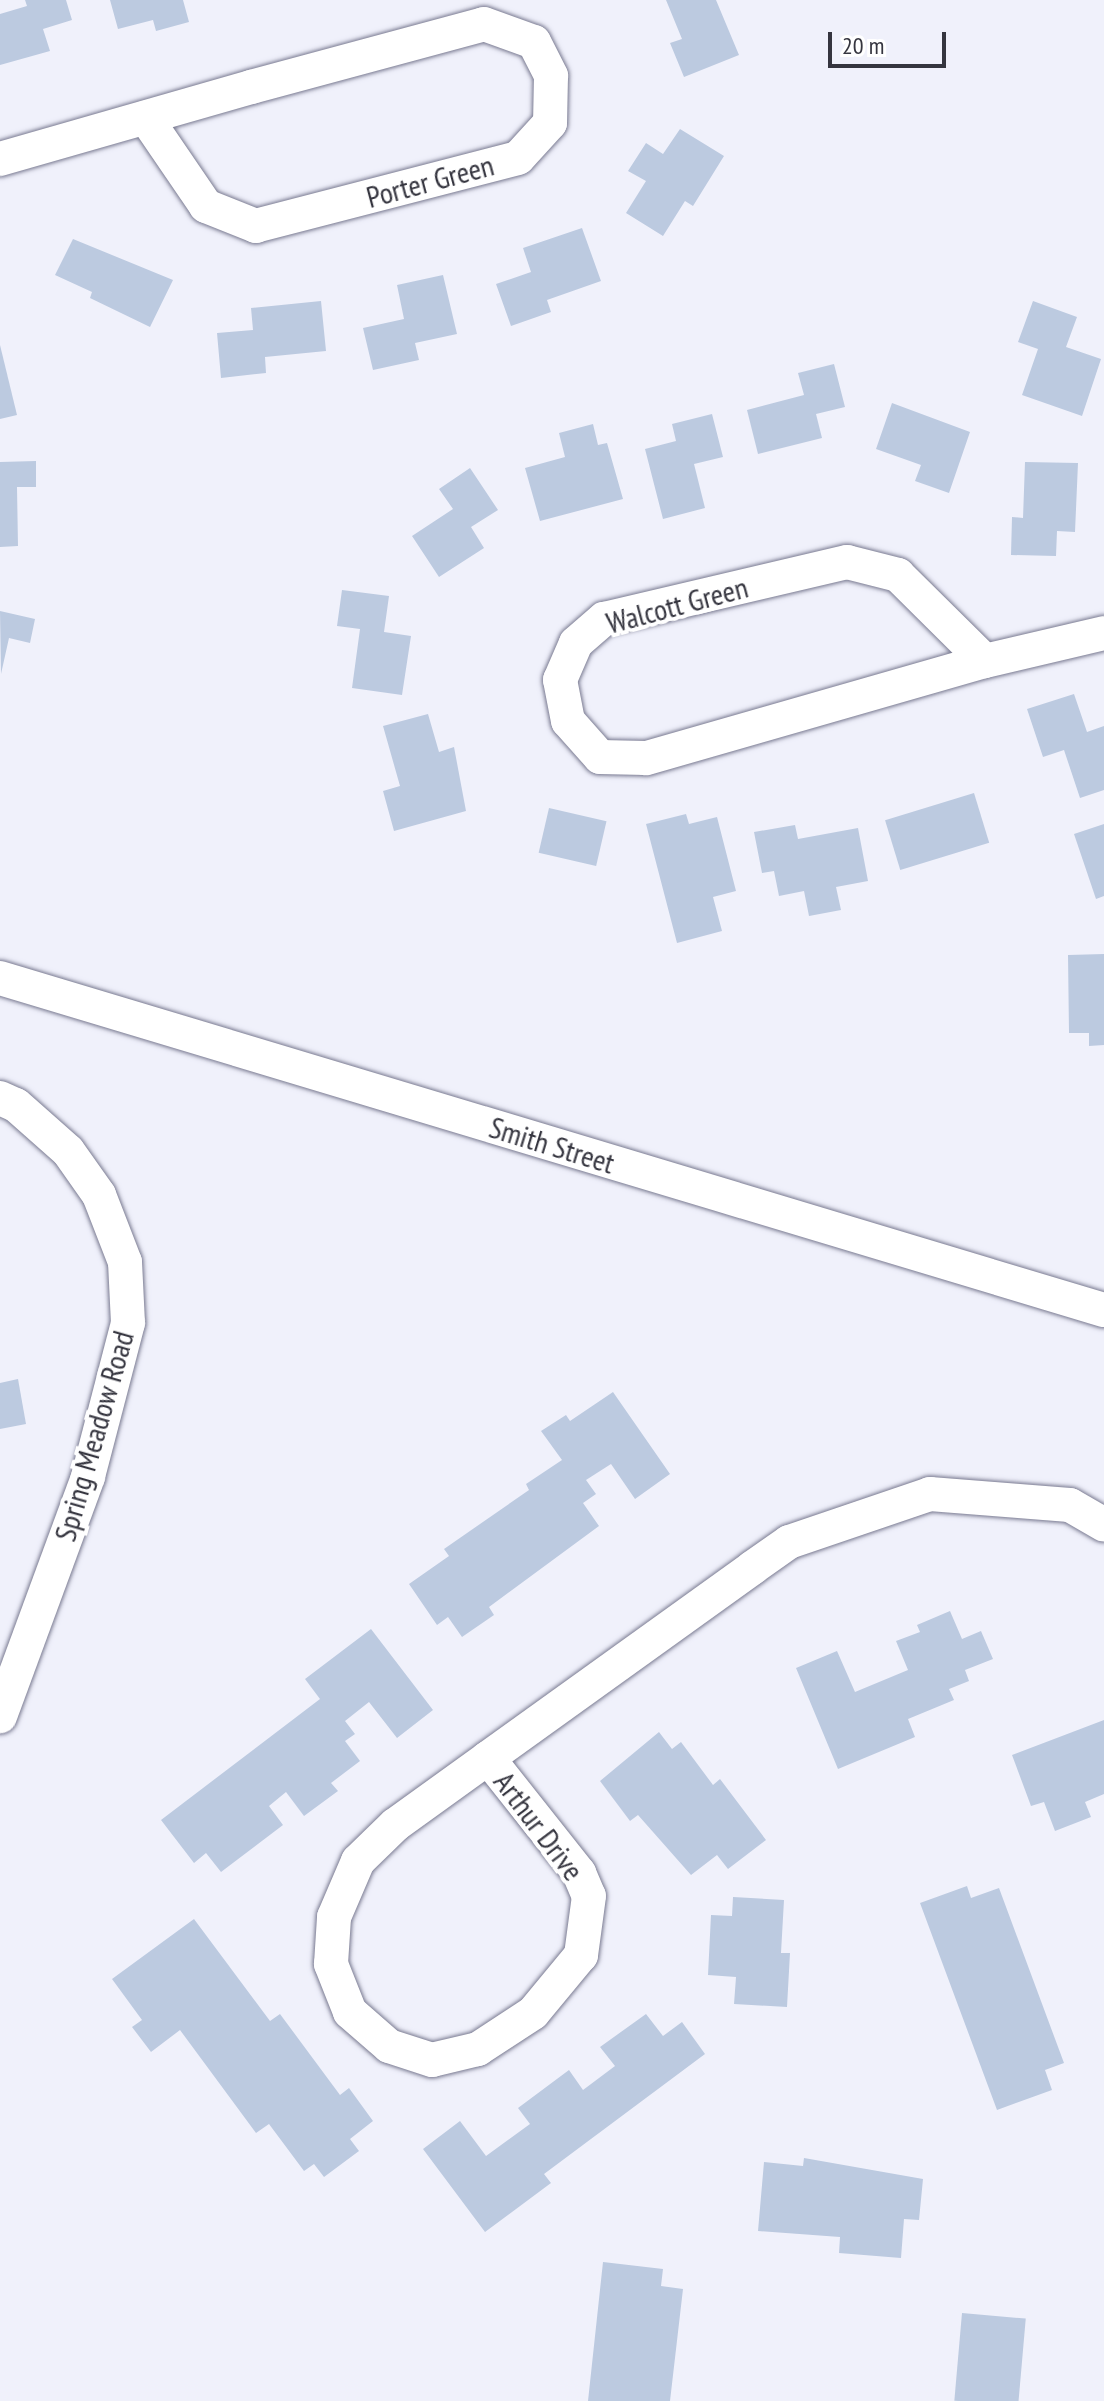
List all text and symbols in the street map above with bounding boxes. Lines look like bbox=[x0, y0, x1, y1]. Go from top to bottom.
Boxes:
scale bar bbox=[832, 16, 950, 66]
text: 20 m bbox=[842, 30, 884, 61]
street label: Porter Green bbox=[362, 147, 498, 215]
street label: Walcott Green bbox=[602, 569, 752, 641]
street label: Smith Street bbox=[485, 1109, 619, 1181]
street label: Spring Meadow Road bbox=[47, 1326, 141, 1546]
street label: Arthur Drive bbox=[487, 1765, 591, 1887]

